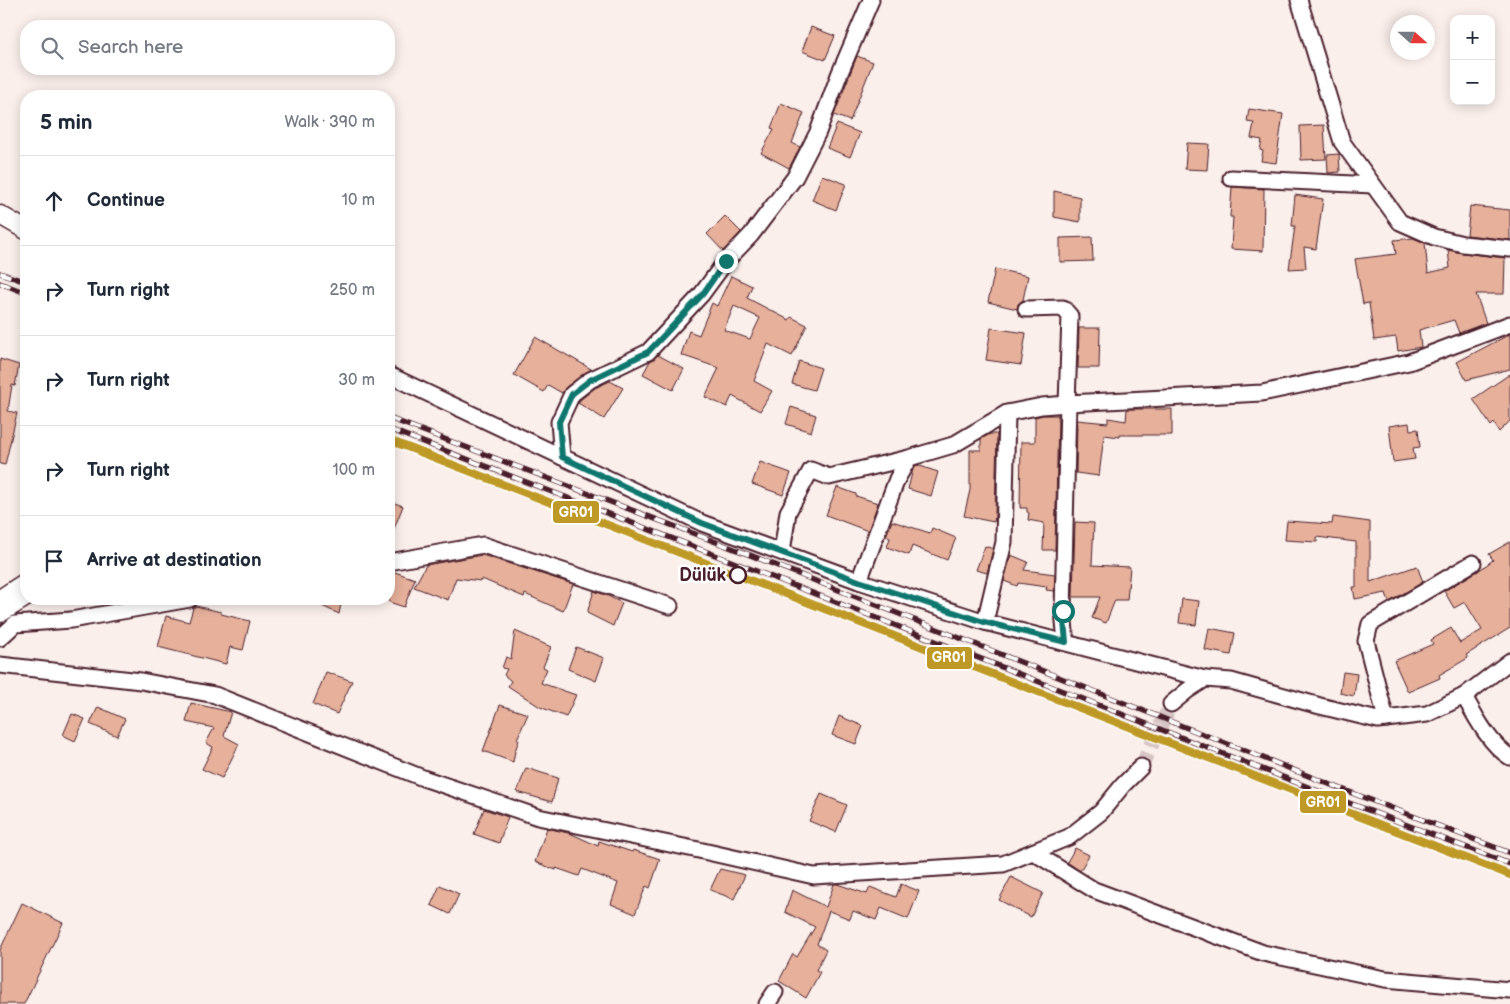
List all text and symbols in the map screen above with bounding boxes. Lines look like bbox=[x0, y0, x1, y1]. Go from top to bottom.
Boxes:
north arrow bbox=[1390, 15, 1435, 60]
map controls bbox=[1450, 15, 1495, 105]
button: + bbox=[1450, 15, 1495, 60]
search box bbox=[20, 20, 395, 75]
icon: search bbox=[38, 34, 66, 62]
text: Search here bbox=[78, 36, 183, 59]
button: − bbox=[1450, 60, 1495, 105]
text: 5 min bbox=[40, 110, 93, 135]
text: Walk · 390 m bbox=[284, 113, 375, 132]
icon: ahead bbox=[40, 187, 68, 215]
text: Continue bbox=[87, 189, 165, 212]
text: 10 m bbox=[342, 191, 375, 210]
route end bbox=[715, 250, 738, 273]
icon: right bbox=[40, 277, 68, 305]
text: Turn right bbox=[87, 279, 170, 302]
text: 250 m bbox=[329, 281, 375, 300]
icon: right bbox=[40, 367, 68, 395]
text: Turn right bbox=[87, 369, 170, 392]
text: 30 m bbox=[338, 371, 375, 390]
icon: right bbox=[40, 457, 68, 485]
text: Turn right bbox=[87, 459, 170, 482]
text: 100 m bbox=[332, 461, 375, 480]
line badge: GR01 bbox=[552, 500, 600, 524]
text: GR01 bbox=[559, 504, 593, 521]
icon: arrive bbox=[40, 547, 68, 575]
text: Arrive at destination bbox=[87, 549, 262, 572]
place label: Dülük bbox=[679, 565, 727, 586]
marker: Dülük bbox=[729, 566, 747, 584]
route start bbox=[1052, 600, 1075, 623]
line badge: GR01 bbox=[926, 646, 973, 670]
text: GR01 bbox=[932, 649, 966, 666]
line badge: GR01 bbox=[1299, 790, 1347, 814]
text: GR01 bbox=[1306, 794, 1340, 811]

